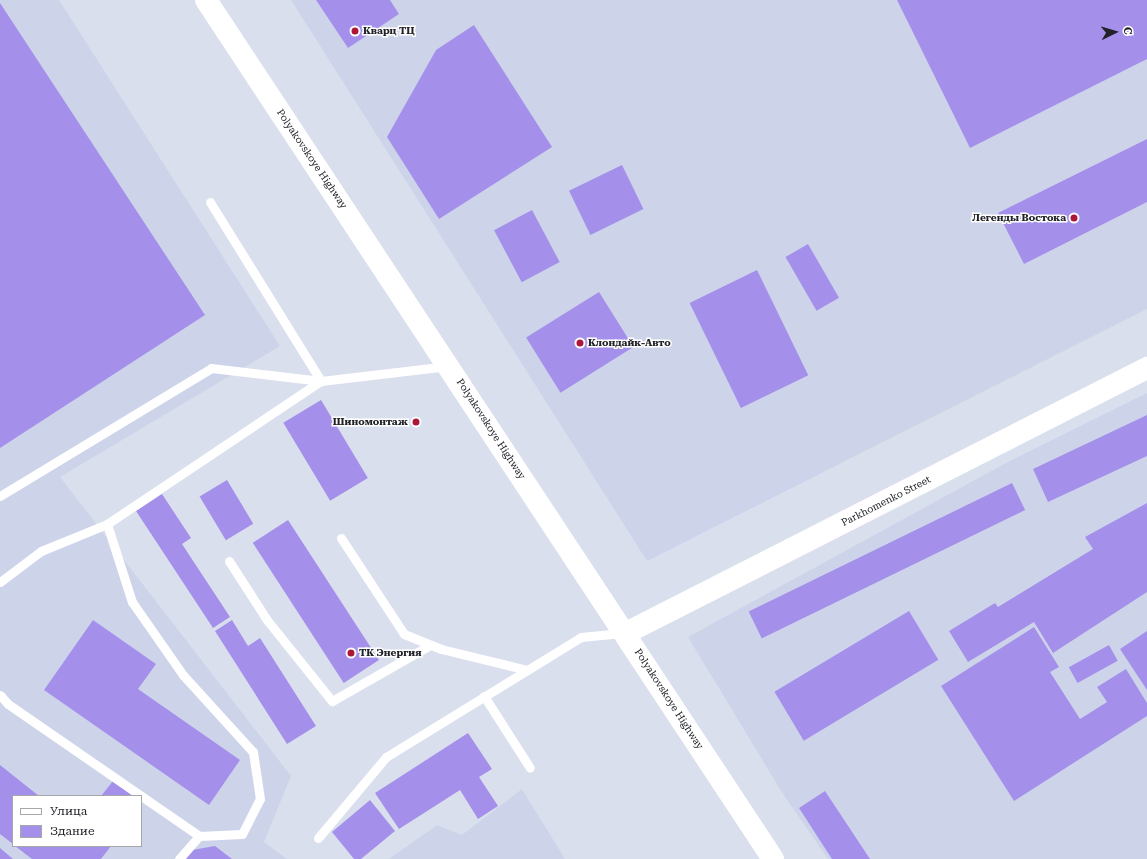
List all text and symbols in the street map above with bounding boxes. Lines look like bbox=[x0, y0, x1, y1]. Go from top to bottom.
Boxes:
north arrow bbox=[1095, 12, 1135, 52]
place label: Кварц ТЦ bbox=[363, 25, 415, 37]
marker: Кварц ТЦ bbox=[350, 26, 360, 36]
text: С bbox=[1121, 26, 1134, 35]
street label: Polyakovskoye Highway bbox=[274, 107, 350, 211]
place label: Легенды Востока bbox=[972, 212, 1066, 224]
marker: Легенды Востока bbox=[1069, 213, 1079, 223]
place label: Клондайк-Авто bbox=[588, 337, 671, 349]
marker: Клондайк-Авто bbox=[575, 338, 585, 348]
street label: Polyakovskoye Highway bbox=[454, 376, 528, 482]
place label: Шиномонтаж bbox=[333, 416, 408, 428]
marker: Шиномонтаж bbox=[411, 417, 421, 427]
street label: Parkhomenko Street bbox=[839, 473, 933, 529]
street label: Polyakovskoye Highway bbox=[632, 646, 706, 752]
place label: ТК Энергия bbox=[359, 647, 421, 659]
marker: ТК Энергия bbox=[346, 648, 356, 658]
legend bbox=[12, 795, 142, 847]
text: Улица bbox=[50, 804, 87, 818]
text: Здание bbox=[50, 824, 94, 838]

